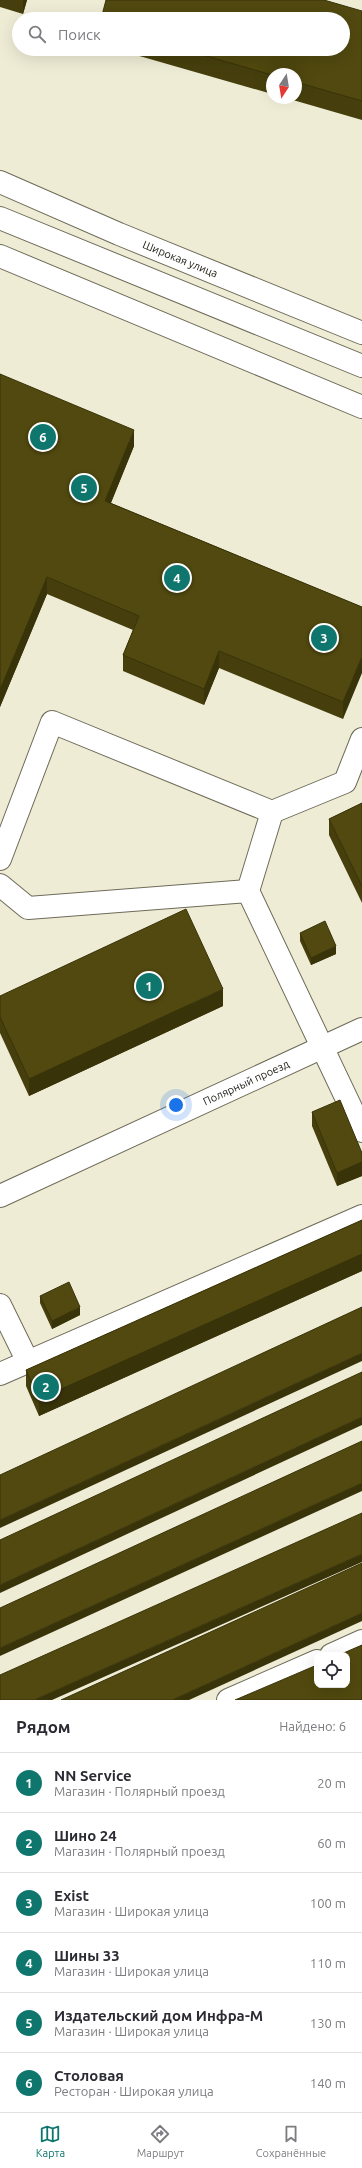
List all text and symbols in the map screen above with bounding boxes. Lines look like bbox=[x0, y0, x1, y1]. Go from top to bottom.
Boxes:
search box bbox=[12, 12, 350, 56]
icon: search bbox=[26, 23, 48, 45]
text: Поиск bbox=[58, 26, 101, 43]
north arrow bbox=[266, 68, 302, 104]
street label: Широкая улица bbox=[141, 238, 220, 280]
pin: 6 bbox=[30, 422, 56, 452]
pin: 5 bbox=[71, 473, 97, 503]
pin: 4 bbox=[164, 563, 190, 593]
pin: 3 bbox=[311, 623, 337, 653]
pin: 1 bbox=[136, 971, 162, 1001]
street label: Полярный проезд bbox=[201, 1057, 292, 1108]
your location bbox=[166, 1095, 186, 1115]
pin: 2 bbox=[33, 1372, 59, 1402]
map controls bbox=[314, 1652, 350, 1688]
button: locate bbox=[314, 1652, 350, 1688]
text: Рядом bbox=[16, 1717, 71, 1736]
text: Найдено: 6 bbox=[279, 1719, 346, 1733]
text: NN Service bbox=[54, 1767, 132, 1784]
text: 1 bbox=[25, 1776, 33, 1790]
text: 20 m bbox=[317, 1776, 346, 1790]
text: Магазин · Полярный проезд bbox=[54, 1784, 225, 1798]
text: Шино 24 bbox=[54, 1827, 117, 1844]
text: 2 bbox=[25, 1836, 33, 1850]
text: 60 m bbox=[317, 1836, 346, 1850]
text: Магазин · Полярный проезд bbox=[54, 1844, 225, 1858]
text: Exist bbox=[54, 1887, 89, 1904]
text: 3 bbox=[25, 1896, 33, 1910]
text: 100 m bbox=[310, 1896, 346, 1910]
text: Магазин · Широкая улица bbox=[54, 1904, 209, 1918]
text: Шины 33 bbox=[54, 1947, 120, 1964]
text: 4 bbox=[25, 1956, 33, 1970]
text: 110 m bbox=[310, 1956, 346, 1970]
text: Магазин · Широкая улица bbox=[54, 1964, 209, 1978]
text: Издательский дом Инфра-М bbox=[54, 2007, 263, 2024]
text: 5 bbox=[25, 2016, 33, 2030]
text: 130 m bbox=[310, 2016, 346, 2030]
text: Магазин · Широкая улица bbox=[54, 2024, 209, 2038]
text: Столовая bbox=[54, 2067, 124, 2084]
text: 6 bbox=[25, 2076, 33, 2090]
text: 140 m bbox=[310, 2076, 346, 2090]
text: Ресторан · Широкая улица bbox=[54, 2084, 214, 2098]
tab: Карта bbox=[36, 2123, 65, 2159]
tab: Маршрут bbox=[137, 2123, 184, 2159]
tab: Сохранённые bbox=[256, 2123, 326, 2159]

